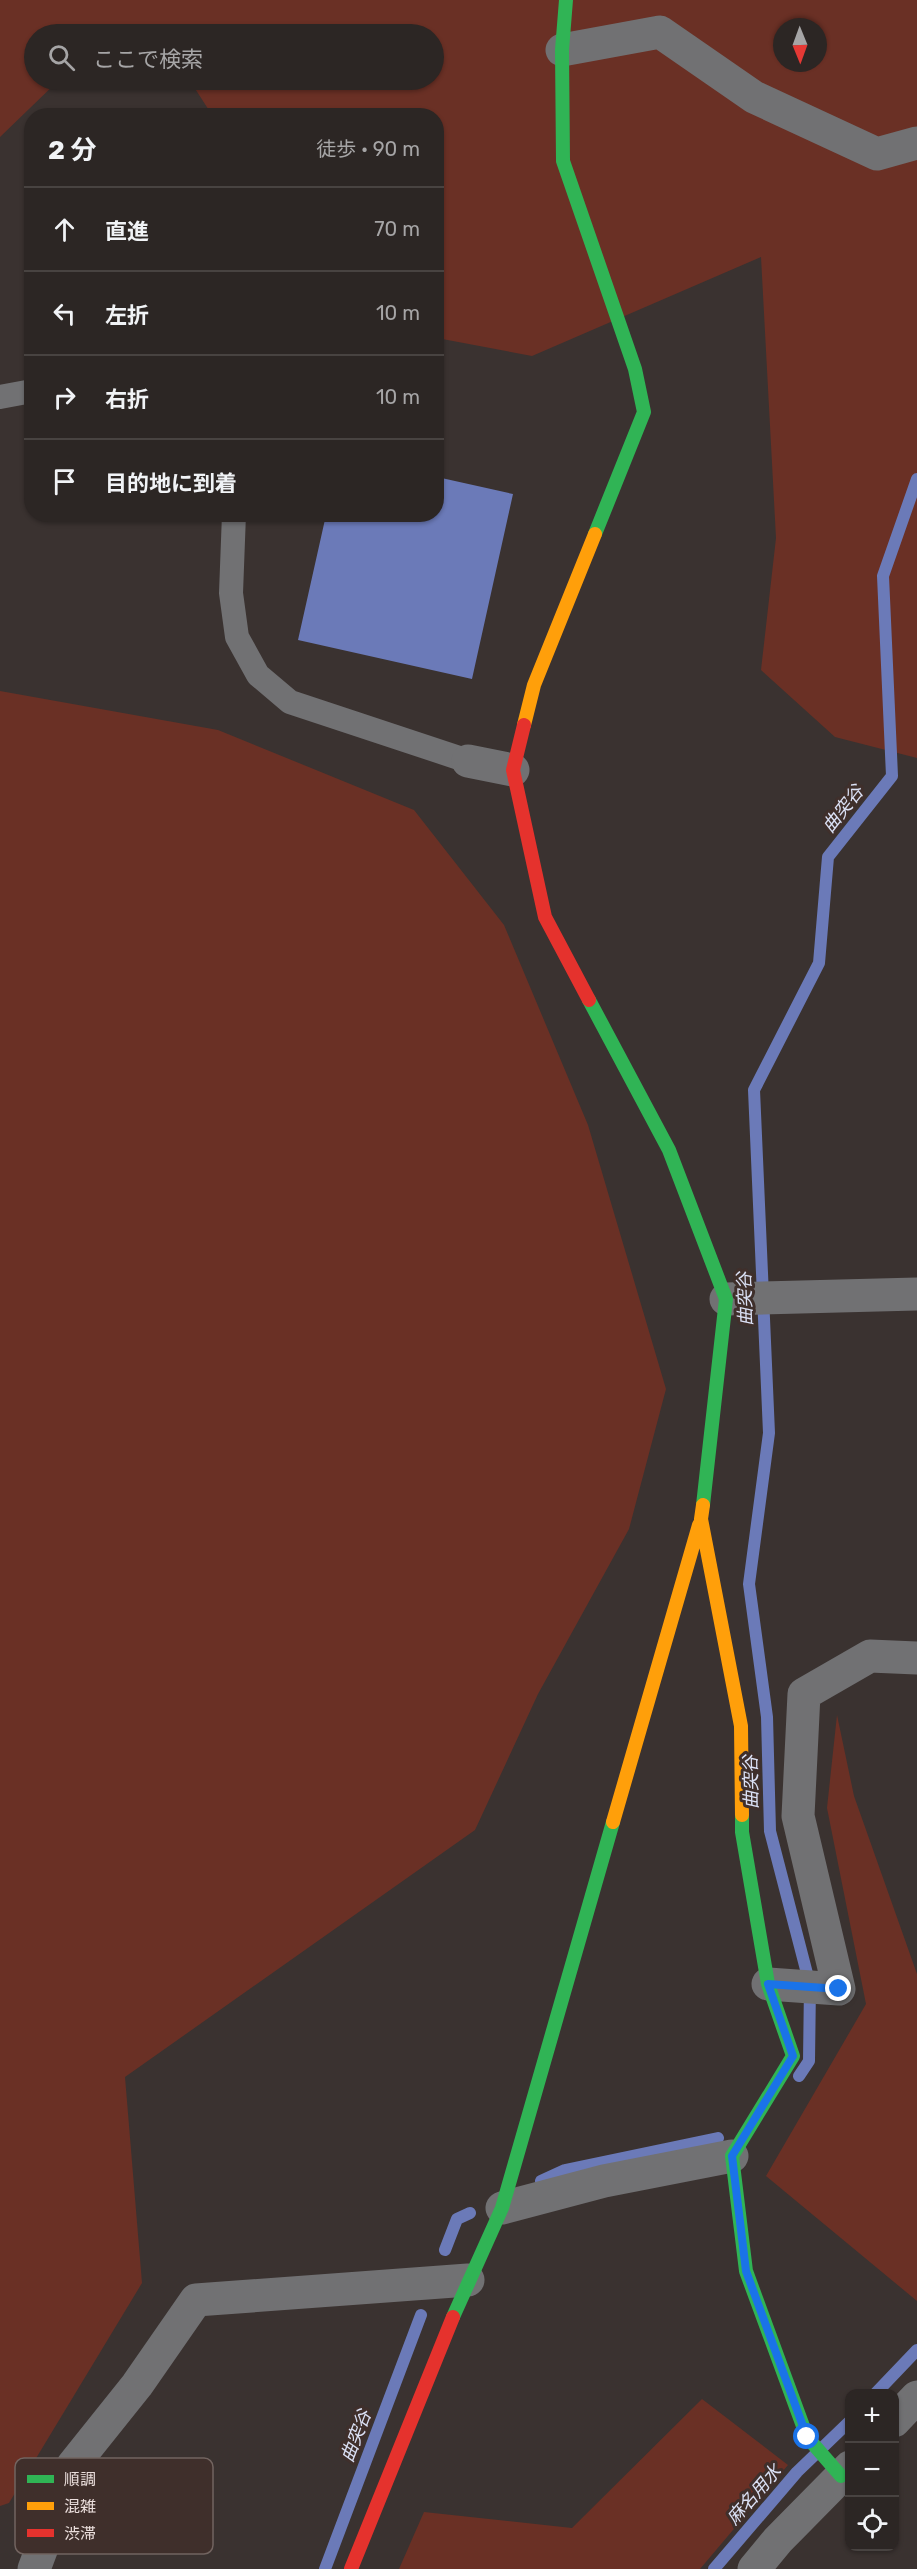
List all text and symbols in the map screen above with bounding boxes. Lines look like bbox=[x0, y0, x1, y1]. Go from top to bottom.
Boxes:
north arrow bbox=[773, 18, 827, 72]
search box bbox=[24, 24, 444, 90]
icon: search bbox=[45, 41, 78, 74]
text: ここで検索 bbox=[93, 46, 203, 73]
text: 2 分 bbox=[48, 135, 96, 166]
text: 徒歩 · 90 m bbox=[316, 137, 420, 161]
icon: ahead bbox=[48, 213, 81, 246]
text: 70 m bbox=[374, 217, 420, 241]
text: 直進 bbox=[105, 218, 149, 245]
icon: left bbox=[48, 297, 81, 330]
text: 10 m bbox=[376, 301, 420, 325]
text: 左折 bbox=[105, 302, 149, 329]
icon: right bbox=[48, 381, 81, 414]
text: 10 m bbox=[376, 385, 420, 409]
text: 右折 bbox=[105, 386, 149, 413]
icon: arrive bbox=[48, 465, 81, 498]
text: 目的地に到着 bbox=[105, 470, 237, 497]
water label: 曲突谷 bbox=[818, 779, 870, 837]
water label: 曲突谷 bbox=[733, 1270, 757, 1326]
water label: 曲突谷 bbox=[739, 1753, 762, 1809]
route end bbox=[825, 1975, 851, 2001]
map controls bbox=[845, 2389, 899, 2551]
button: + bbox=[845, 2389, 899, 2443]
water label: 曲突谷 bbox=[336, 2405, 377, 2465]
route start bbox=[793, 2423, 819, 2449]
button: − bbox=[845, 2443, 899, 2497]
legend bbox=[15, 2458, 213, 2554]
water label: 麻名用水 bbox=[722, 2459, 787, 2529]
text: 順調 bbox=[64, 2470, 96, 2489]
text: 混雑 bbox=[64, 2497, 96, 2516]
button: locate bbox=[845, 2497, 899, 2551]
text: 渋滞 bbox=[64, 2524, 96, 2543]

